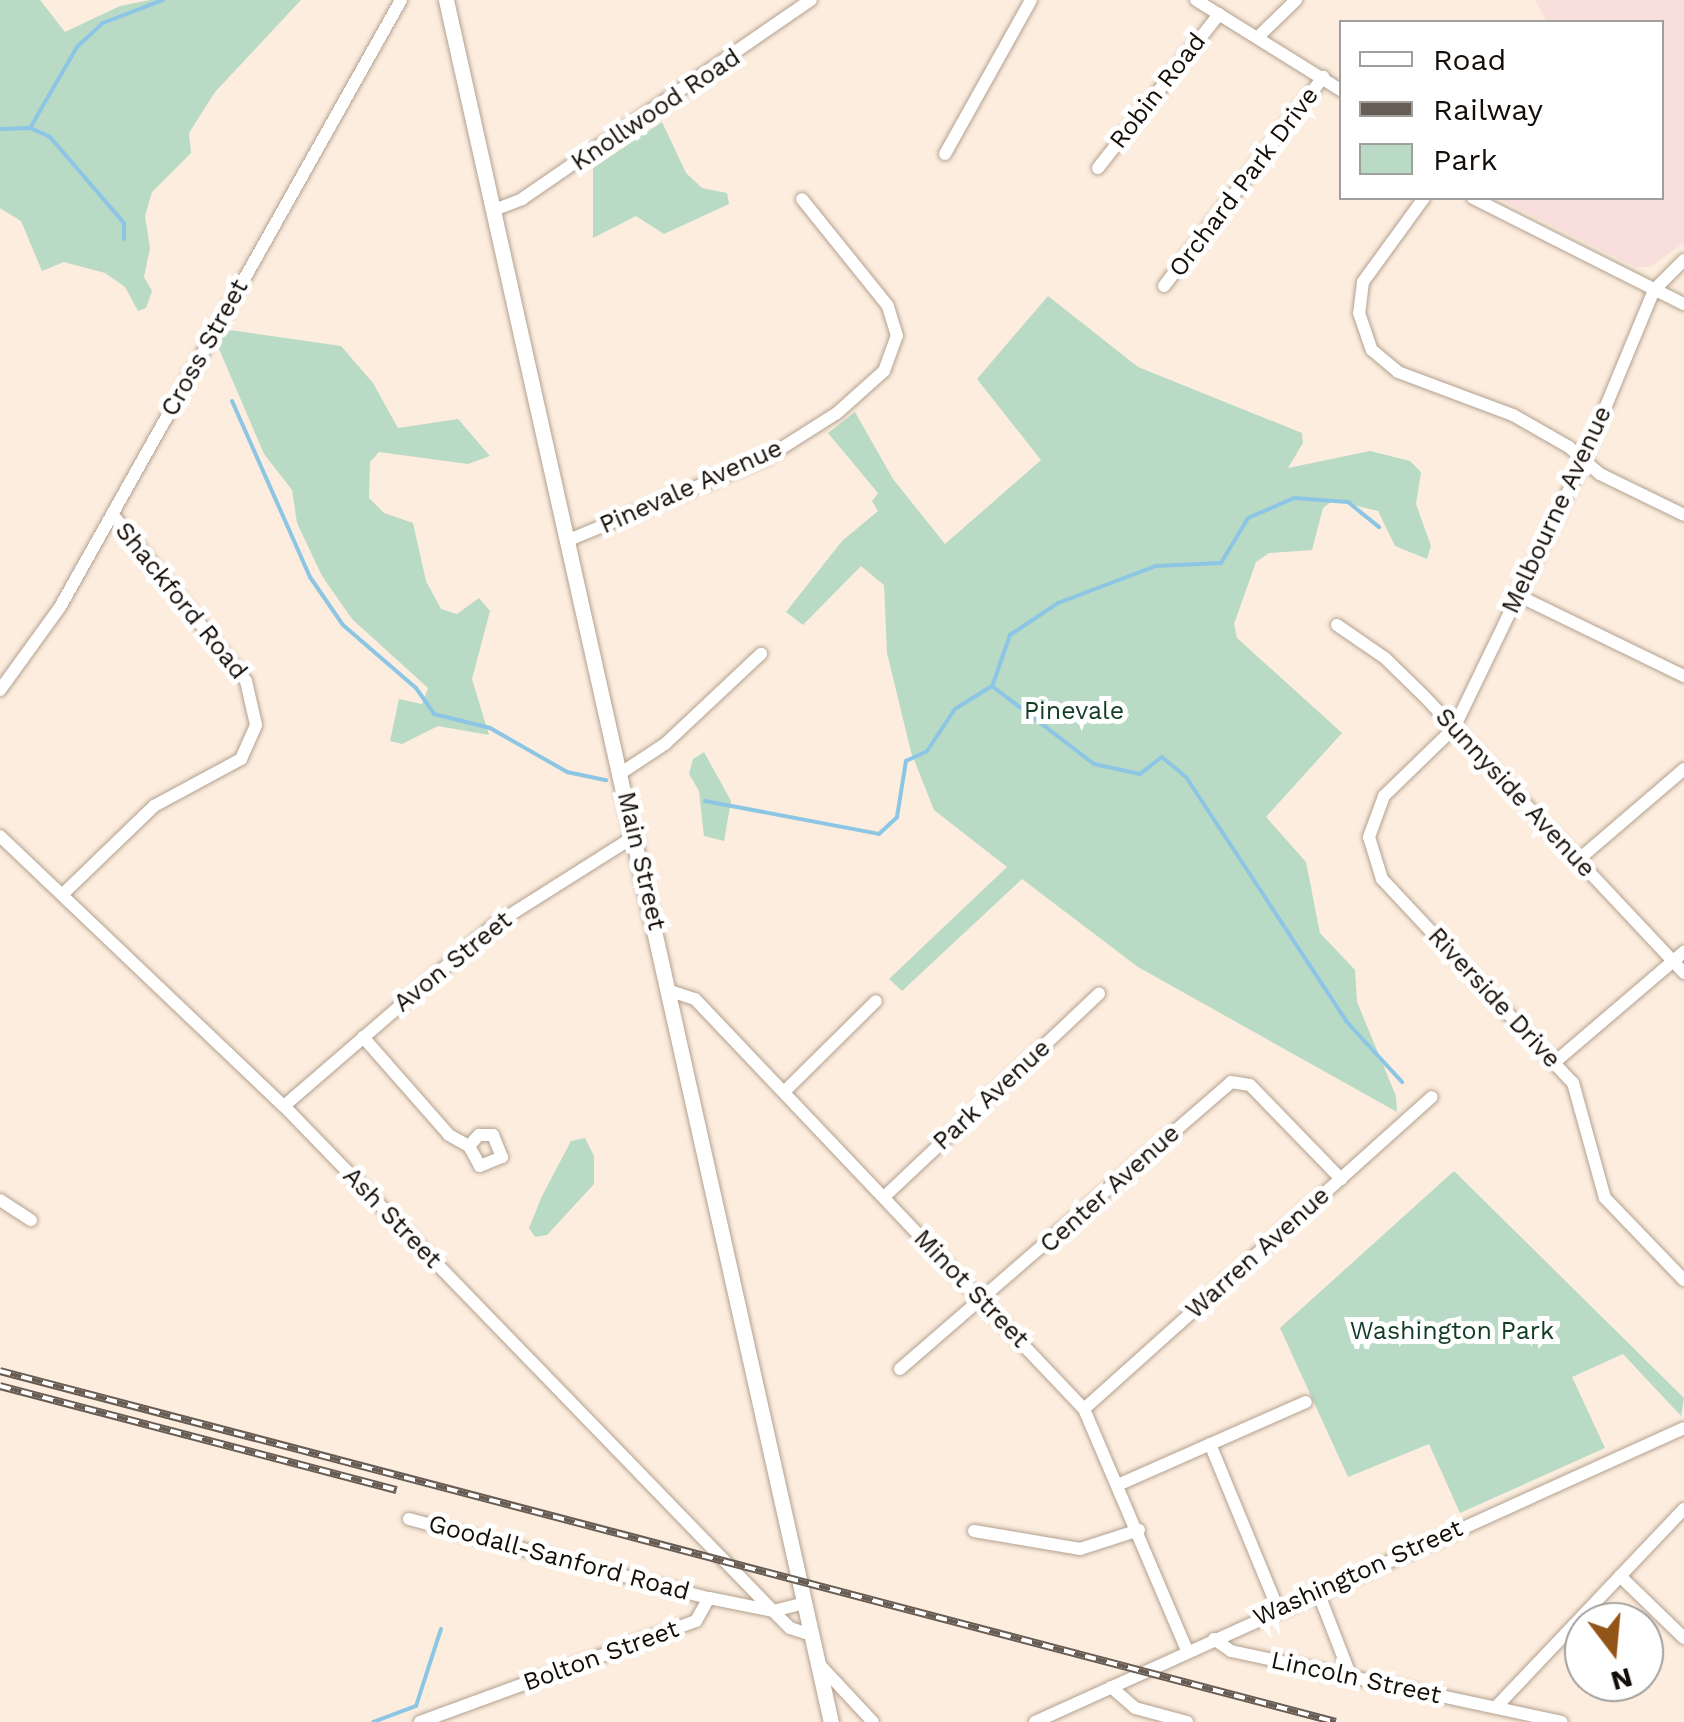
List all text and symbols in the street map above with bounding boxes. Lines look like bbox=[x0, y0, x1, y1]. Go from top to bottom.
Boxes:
legend bbox=[1339, 20, 1664, 200]
street label: Robin Road bbox=[1104, 27, 1212, 155]
street label: Knollwood Road bbox=[566, 42, 746, 178]
text: Road bbox=[1433, 42, 1506, 77]
street label: Orchard Park Drive bbox=[1163, 81, 1325, 283]
text: Railway bbox=[1433, 92, 1543, 127]
text: Park bbox=[1433, 142, 1498, 177]
street label: Cross Street bbox=[155, 274, 255, 422]
street label: Melbourne Avenue bbox=[1496, 401, 1618, 619]
street label: Pinevale Avenue bbox=[595, 433, 787, 541]
street label: Shackford Road bbox=[109, 516, 253, 686]
park label: Pinevale bbox=[1024, 696, 1124, 726]
street label: Sunnyside Avenue bbox=[1429, 702, 1601, 884]
street label: Main Street bbox=[610, 789, 672, 933]
street label: Avon Street bbox=[388, 905, 518, 1019]
street label: Riverside Drive bbox=[1421, 922, 1567, 1074]
street label: Park Avenue bbox=[927, 1033, 1057, 1157]
street label: Center Avenue bbox=[1033, 1118, 1187, 1260]
street label: Ash Street bbox=[336, 1161, 448, 1275]
street label: Warren Avenue bbox=[1180, 1180, 1336, 1326]
street label: Minot Street bbox=[907, 1224, 1035, 1354]
park label: Washington Park bbox=[1350, 1316, 1554, 1346]
street label: Goodall-Sanford Road bbox=[425, 1509, 693, 1607]
street label: Washington Street bbox=[1249, 1513, 1467, 1633]
north arrow bbox=[1564, 1602, 1664, 1702]
street label: Bolton Street bbox=[519, 1614, 683, 1698]
street label: Lincoln Street bbox=[1268, 1645, 1444, 1711]
text: N bbox=[1607, 1661, 1636, 1698]

